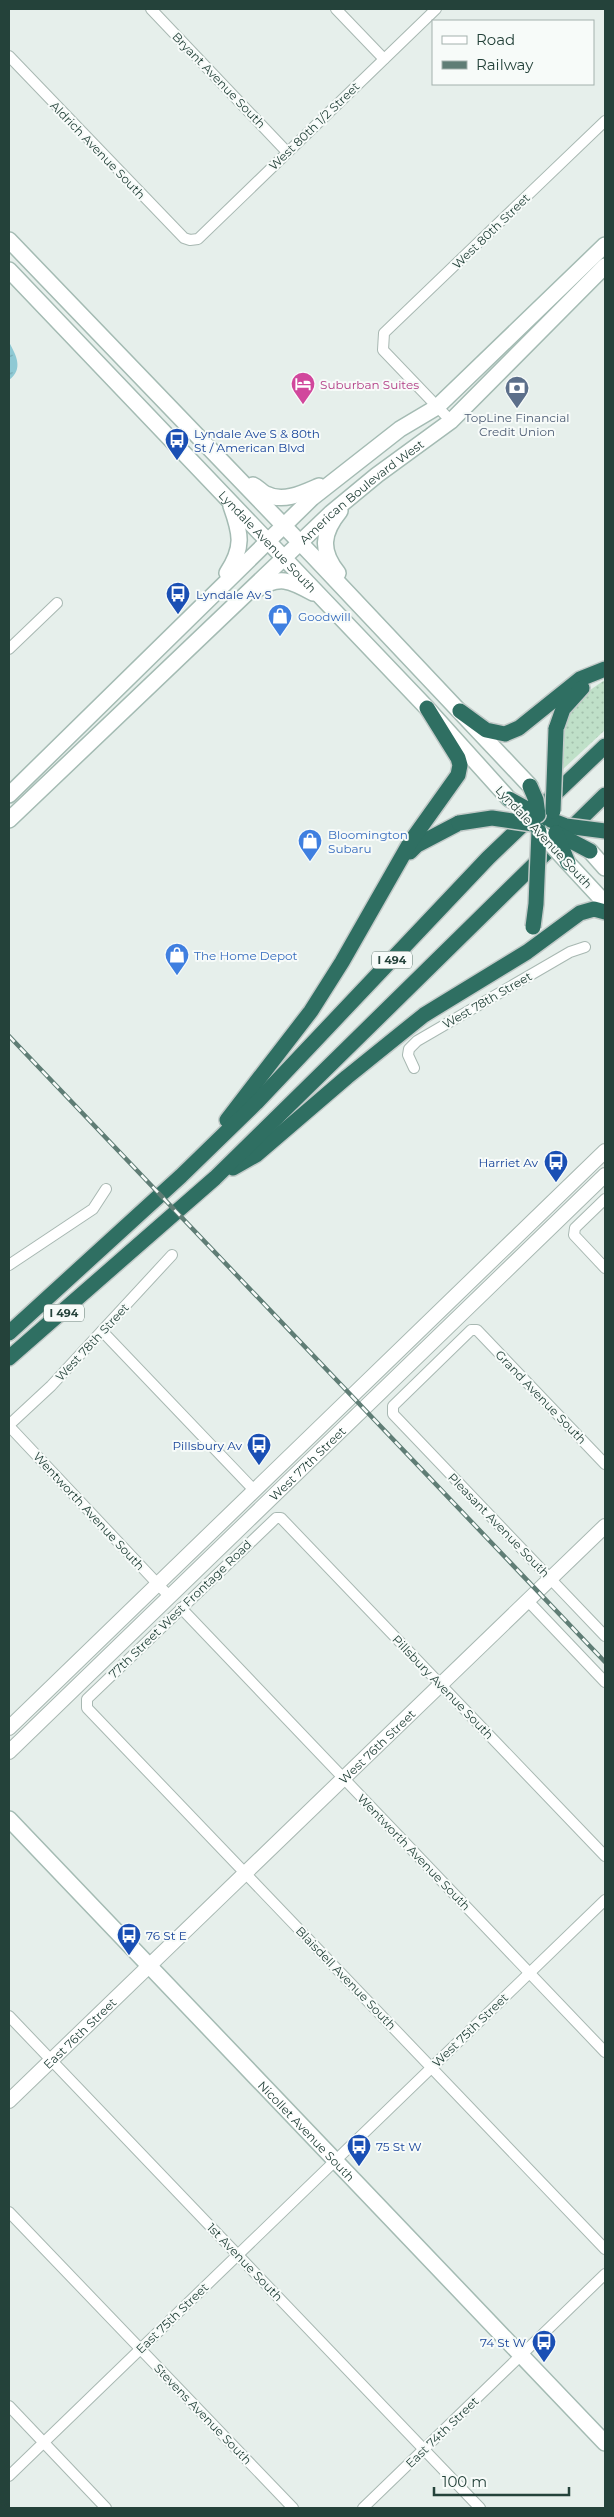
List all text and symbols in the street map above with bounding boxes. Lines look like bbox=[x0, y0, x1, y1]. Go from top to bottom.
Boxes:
legend bbox=[432, 20, 594, 85]
street label: Bryant Avenue South bbox=[169, 29, 269, 131]
text: Road bbox=[476, 30, 515, 49]
text: Railway bbox=[476, 55, 534, 74]
street label: West 80th 1/2 Street bbox=[266, 79, 363, 173]
street label: Aldrich Avenue South bbox=[47, 98, 149, 202]
street label: West 80th Street bbox=[449, 190, 533, 272]
hotel icon: Suburban Suites bbox=[290, 371, 316, 405]
bank icon: TopLine Financial Credit Union bbox=[504, 375, 530, 409]
place label: Suburban Suites bbox=[320, 377, 419, 392]
place label: TopLine Financial Credit Union bbox=[464, 410, 570, 439]
place label: Lyndale Ave S & 80th St / American Blvd bbox=[194, 426, 320, 455]
bus stop icon: Lyndale Ave S & 80th St / American Blvd bbox=[164, 427, 190, 461]
street label: American Boulevard West bbox=[296, 436, 427, 547]
street label: Lyndale Avenue South bbox=[216, 487, 320, 595]
bus stop icon: Lyndale Av S bbox=[165, 581, 191, 615]
place label: Lyndale Av S bbox=[196, 587, 272, 602]
shop icon: Goodwill bbox=[267, 603, 293, 637]
place label: Goodwill bbox=[298, 609, 351, 624]
street label: Lyndale Avenue South bbox=[493, 783, 595, 891]
place label: Bloomington Subaru bbox=[328, 827, 408, 856]
shop icon: Bloomington Subaru bbox=[297, 828, 323, 862]
shop icon: The Home Depot bbox=[164, 942, 190, 976]
place label: The Home Depot bbox=[194, 948, 298, 963]
road number: I 494 bbox=[372, 952, 412, 968]
street label: West 78th Street bbox=[440, 968, 534, 1032]
bus stop icon: Harriet Av bbox=[543, 1149, 569, 1183]
place label: Harriet Av bbox=[478, 1155, 538, 1170]
street label: West 78th Street bbox=[52, 1300, 132, 1384]
road number: I 494 bbox=[44, 1305, 84, 1322]
street label: Grand Avenue South bbox=[492, 1347, 590, 1447]
street label: West 77th Street bbox=[266, 1423, 348, 1504]
bus stop icon: Pillsbury Av bbox=[246, 1432, 272, 1466]
place label: Pillsbury Av bbox=[172, 1438, 242, 1453]
street label: Wentworth Avenue South bbox=[30, 1449, 148, 1573]
street label: Pleasant Avenue South bbox=[445, 1470, 553, 1580]
street label: 77th Street West Frontage Road bbox=[105, 1537, 255, 1681]
street label: Pillsbury Avenue South bbox=[389, 1632, 497, 1742]
street label: West 76th Street bbox=[335, 1706, 418, 1786]
street label: Wentworth Avenue South bbox=[354, 1791, 474, 1913]
bus stop icon: 76 St E bbox=[116, 1922, 142, 1956]
street label: Blaisdell Avenue South bbox=[293, 1923, 399, 2033]
place label: 76 St E bbox=[146, 1928, 187, 1943]
street label: West 75th Street bbox=[429, 1990, 511, 2070]
street label: East 76th Street bbox=[40, 1994, 119, 2072]
street label: Nicollet Avenue South bbox=[255, 2077, 358, 2184]
bus stop icon: 75 St W bbox=[346, 2133, 372, 2167]
place label: 75 St W bbox=[376, 2139, 422, 2154]
street label: 1st Avenue South bbox=[204, 2220, 286, 2304]
street label: East 75th Street bbox=[133, 2280, 211, 2356]
bus stop icon: 74 St W bbox=[531, 2329, 557, 2363]
place label: 74 St W bbox=[480, 2335, 526, 2350]
street label: Stevens Avenue South bbox=[151, 2361, 255, 2467]
street label: East 74th Street bbox=[402, 2393, 482, 2471]
scale bar bbox=[434, 2464, 569, 2496]
text: 100 m bbox=[442, 2472, 487, 2491]

